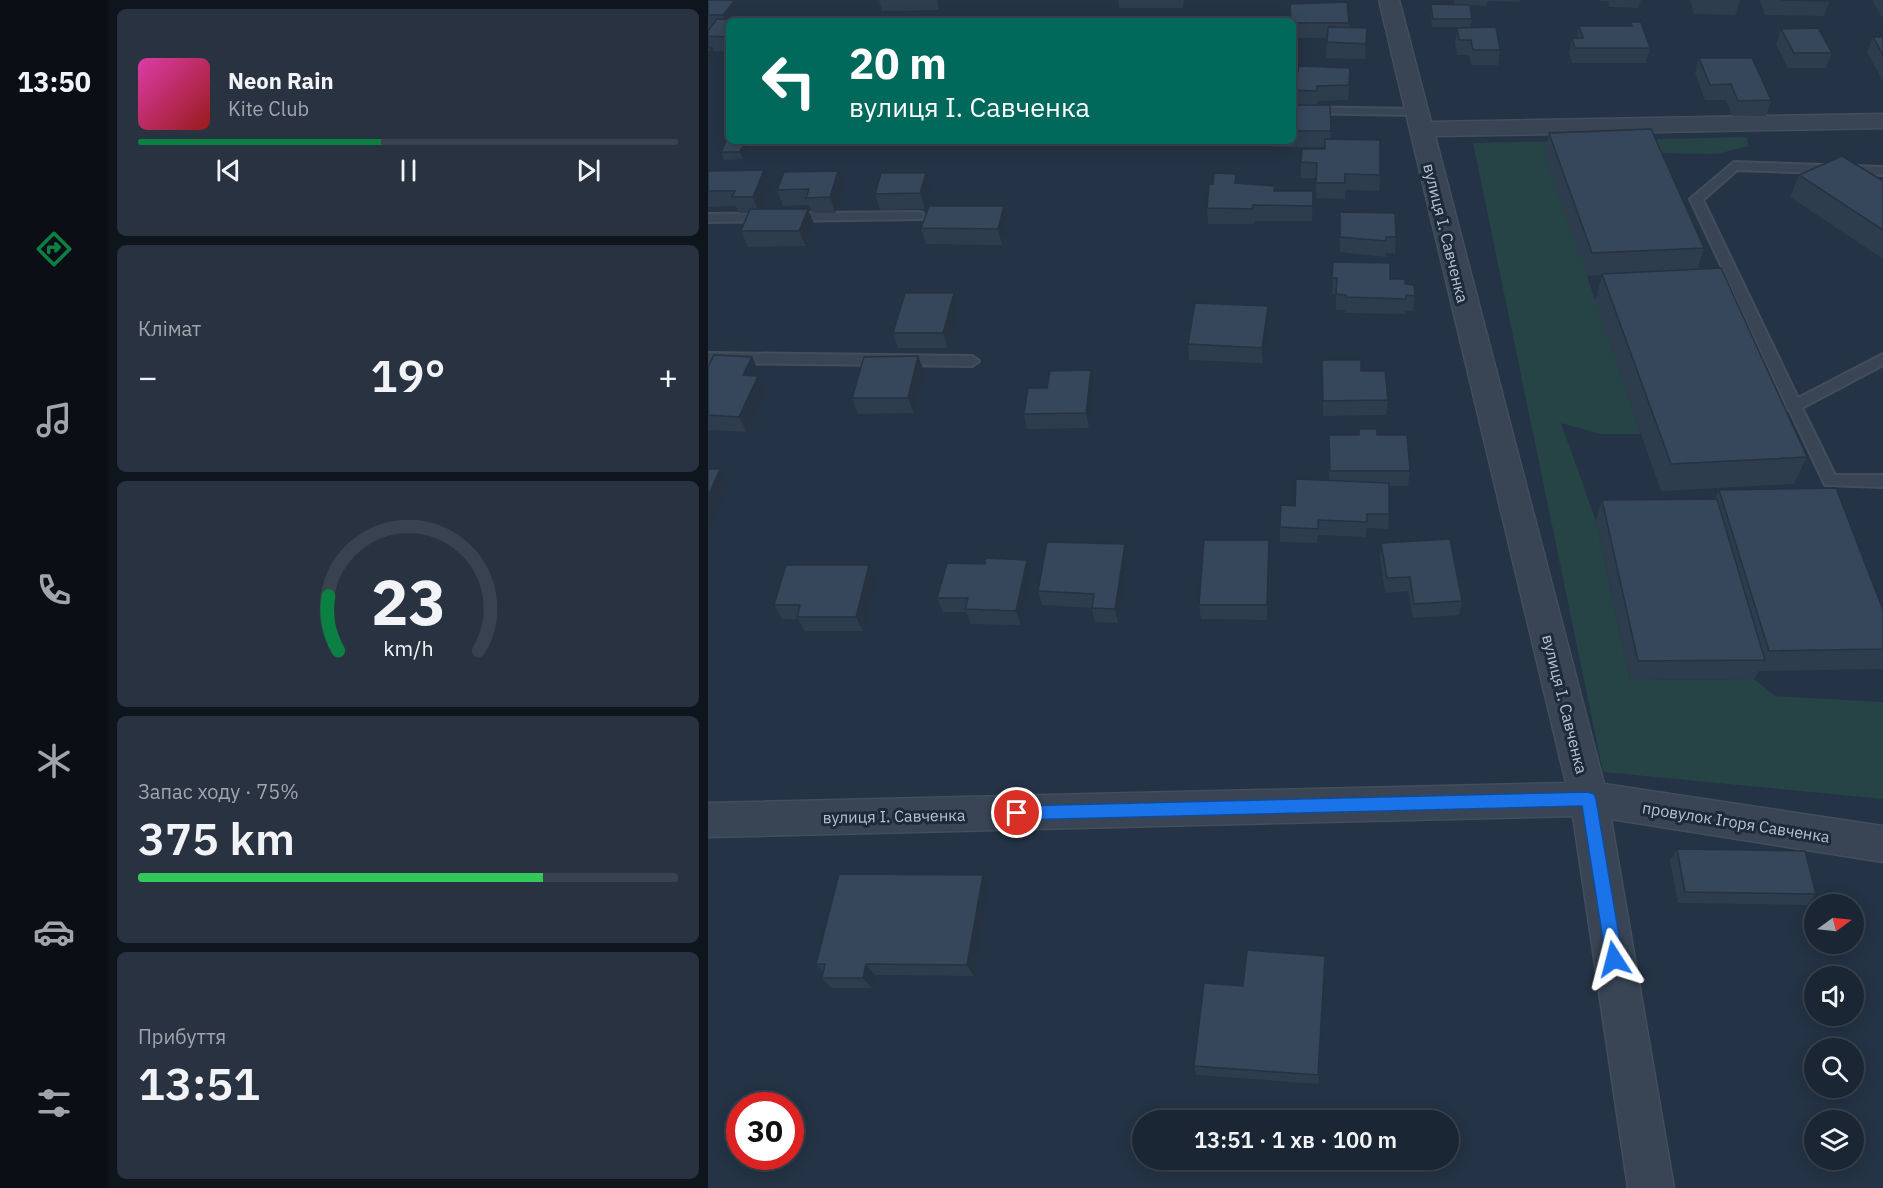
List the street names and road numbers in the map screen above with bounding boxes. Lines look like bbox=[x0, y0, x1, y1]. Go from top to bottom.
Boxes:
street label: вулиця І. Савченка bbox=[1419, 161, 1473, 305]
street label: вулиця І. Савченка bbox=[1538, 632, 1592, 776]
street label: провулок Ігоря Савченка bbox=[1641, 797, 1832, 847]
street label: вулиця І. Савченка bbox=[822, 805, 966, 827]

